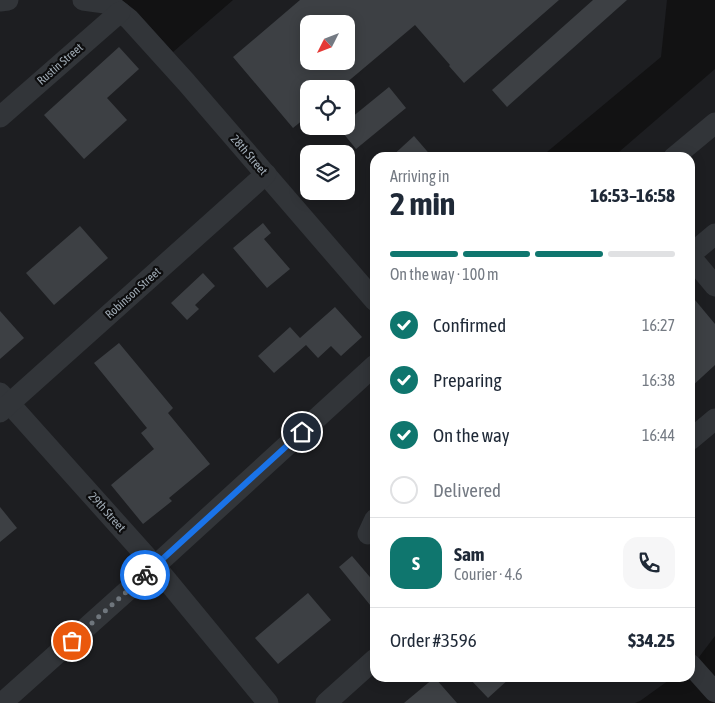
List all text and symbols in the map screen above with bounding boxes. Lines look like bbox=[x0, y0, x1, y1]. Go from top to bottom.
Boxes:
north arrow bbox=[300, 15, 355, 70]
map controls bbox=[300, 15, 355, 200]
street label: Rustin Street bbox=[34, 40, 86, 88]
button: locate bbox=[300, 80, 355, 135]
street label: 28th Street bbox=[228, 132, 271, 178]
button: layers bbox=[300, 145, 355, 200]
text: Arriving in bbox=[390, 167, 450, 185]
text: 16:53–16:58 bbox=[590, 184, 675, 206]
text: 2 min bbox=[390, 185, 455, 222]
street label: Robinson Street bbox=[102, 264, 164, 321]
text: On the way · 100 m bbox=[390, 265, 499, 283]
icon: check bbox=[390, 311, 418, 339]
text: Confirmed bbox=[433, 314, 506, 336]
text: 16:27 bbox=[642, 316, 675, 334]
icon: check bbox=[390, 366, 418, 394]
text: Preparing bbox=[433, 369, 502, 391]
text: 16:38 bbox=[642, 371, 675, 389]
pin bbox=[281, 411, 323, 453]
icon: home bbox=[288, 418, 316, 446]
icon: check bbox=[390, 421, 418, 449]
text: On the way bbox=[433, 424, 510, 446]
text: 16:44 bbox=[642, 426, 675, 444]
text: Delivered bbox=[433, 479, 501, 501]
street label: 29th Street bbox=[86, 489, 129, 535]
button: phone bbox=[623, 537, 675, 589]
text: Sam bbox=[454, 543, 485, 565]
courier bbox=[120, 550, 170, 600]
text: S bbox=[412, 552, 420, 574]
icon: bike bbox=[131, 561, 159, 589]
text: Courier · 4.6 bbox=[454, 565, 523, 583]
pin bbox=[51, 620, 93, 662]
icon: bag bbox=[58, 627, 86, 655]
text: Order #3596 bbox=[390, 629, 477, 651]
text: $34.25 bbox=[628, 629, 675, 651]

